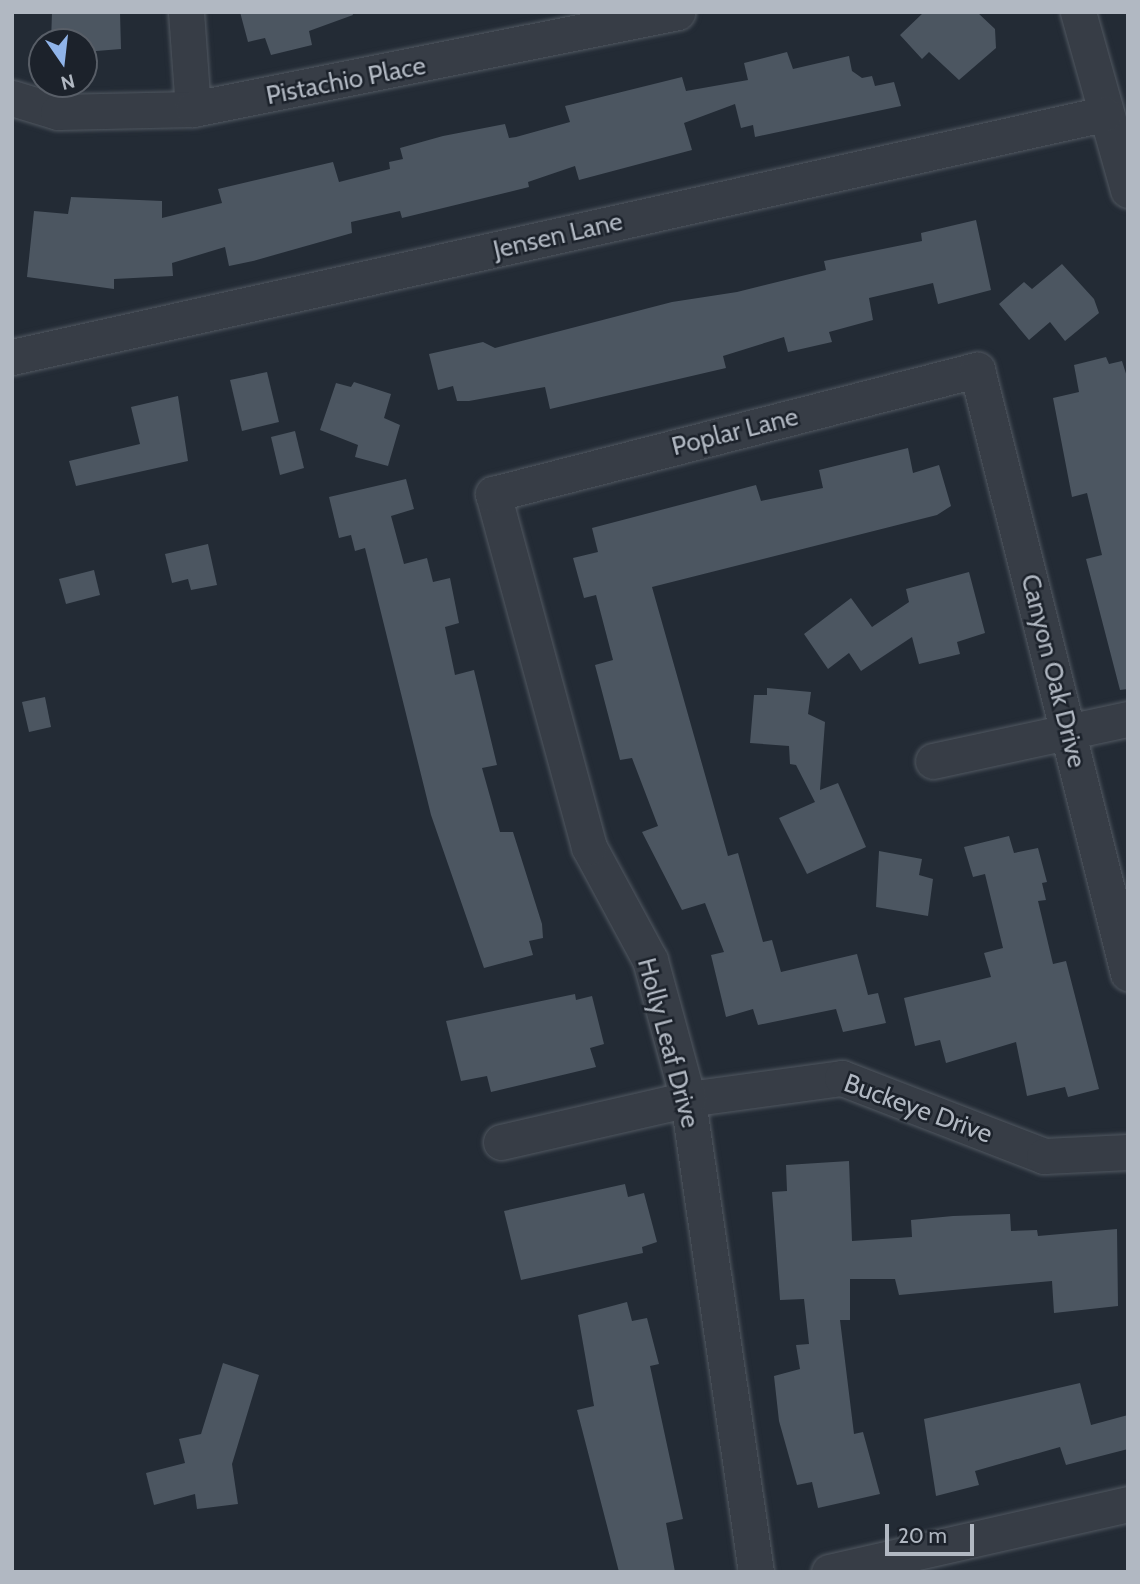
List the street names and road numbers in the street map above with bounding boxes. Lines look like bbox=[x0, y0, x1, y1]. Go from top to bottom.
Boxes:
street label: Pistachio Place bbox=[263, 50, 429, 112]
street label: Jensen Lane bbox=[490, 206, 626, 266]
street label: Poplar Lane bbox=[668, 401, 802, 463]
street label: Canyon Oak Drive bbox=[1014, 571, 1092, 771]
street label: Holly Leaf Drive bbox=[630, 955, 706, 1131]
street label: Buckeye Drive bbox=[840, 1068, 996, 1150]

